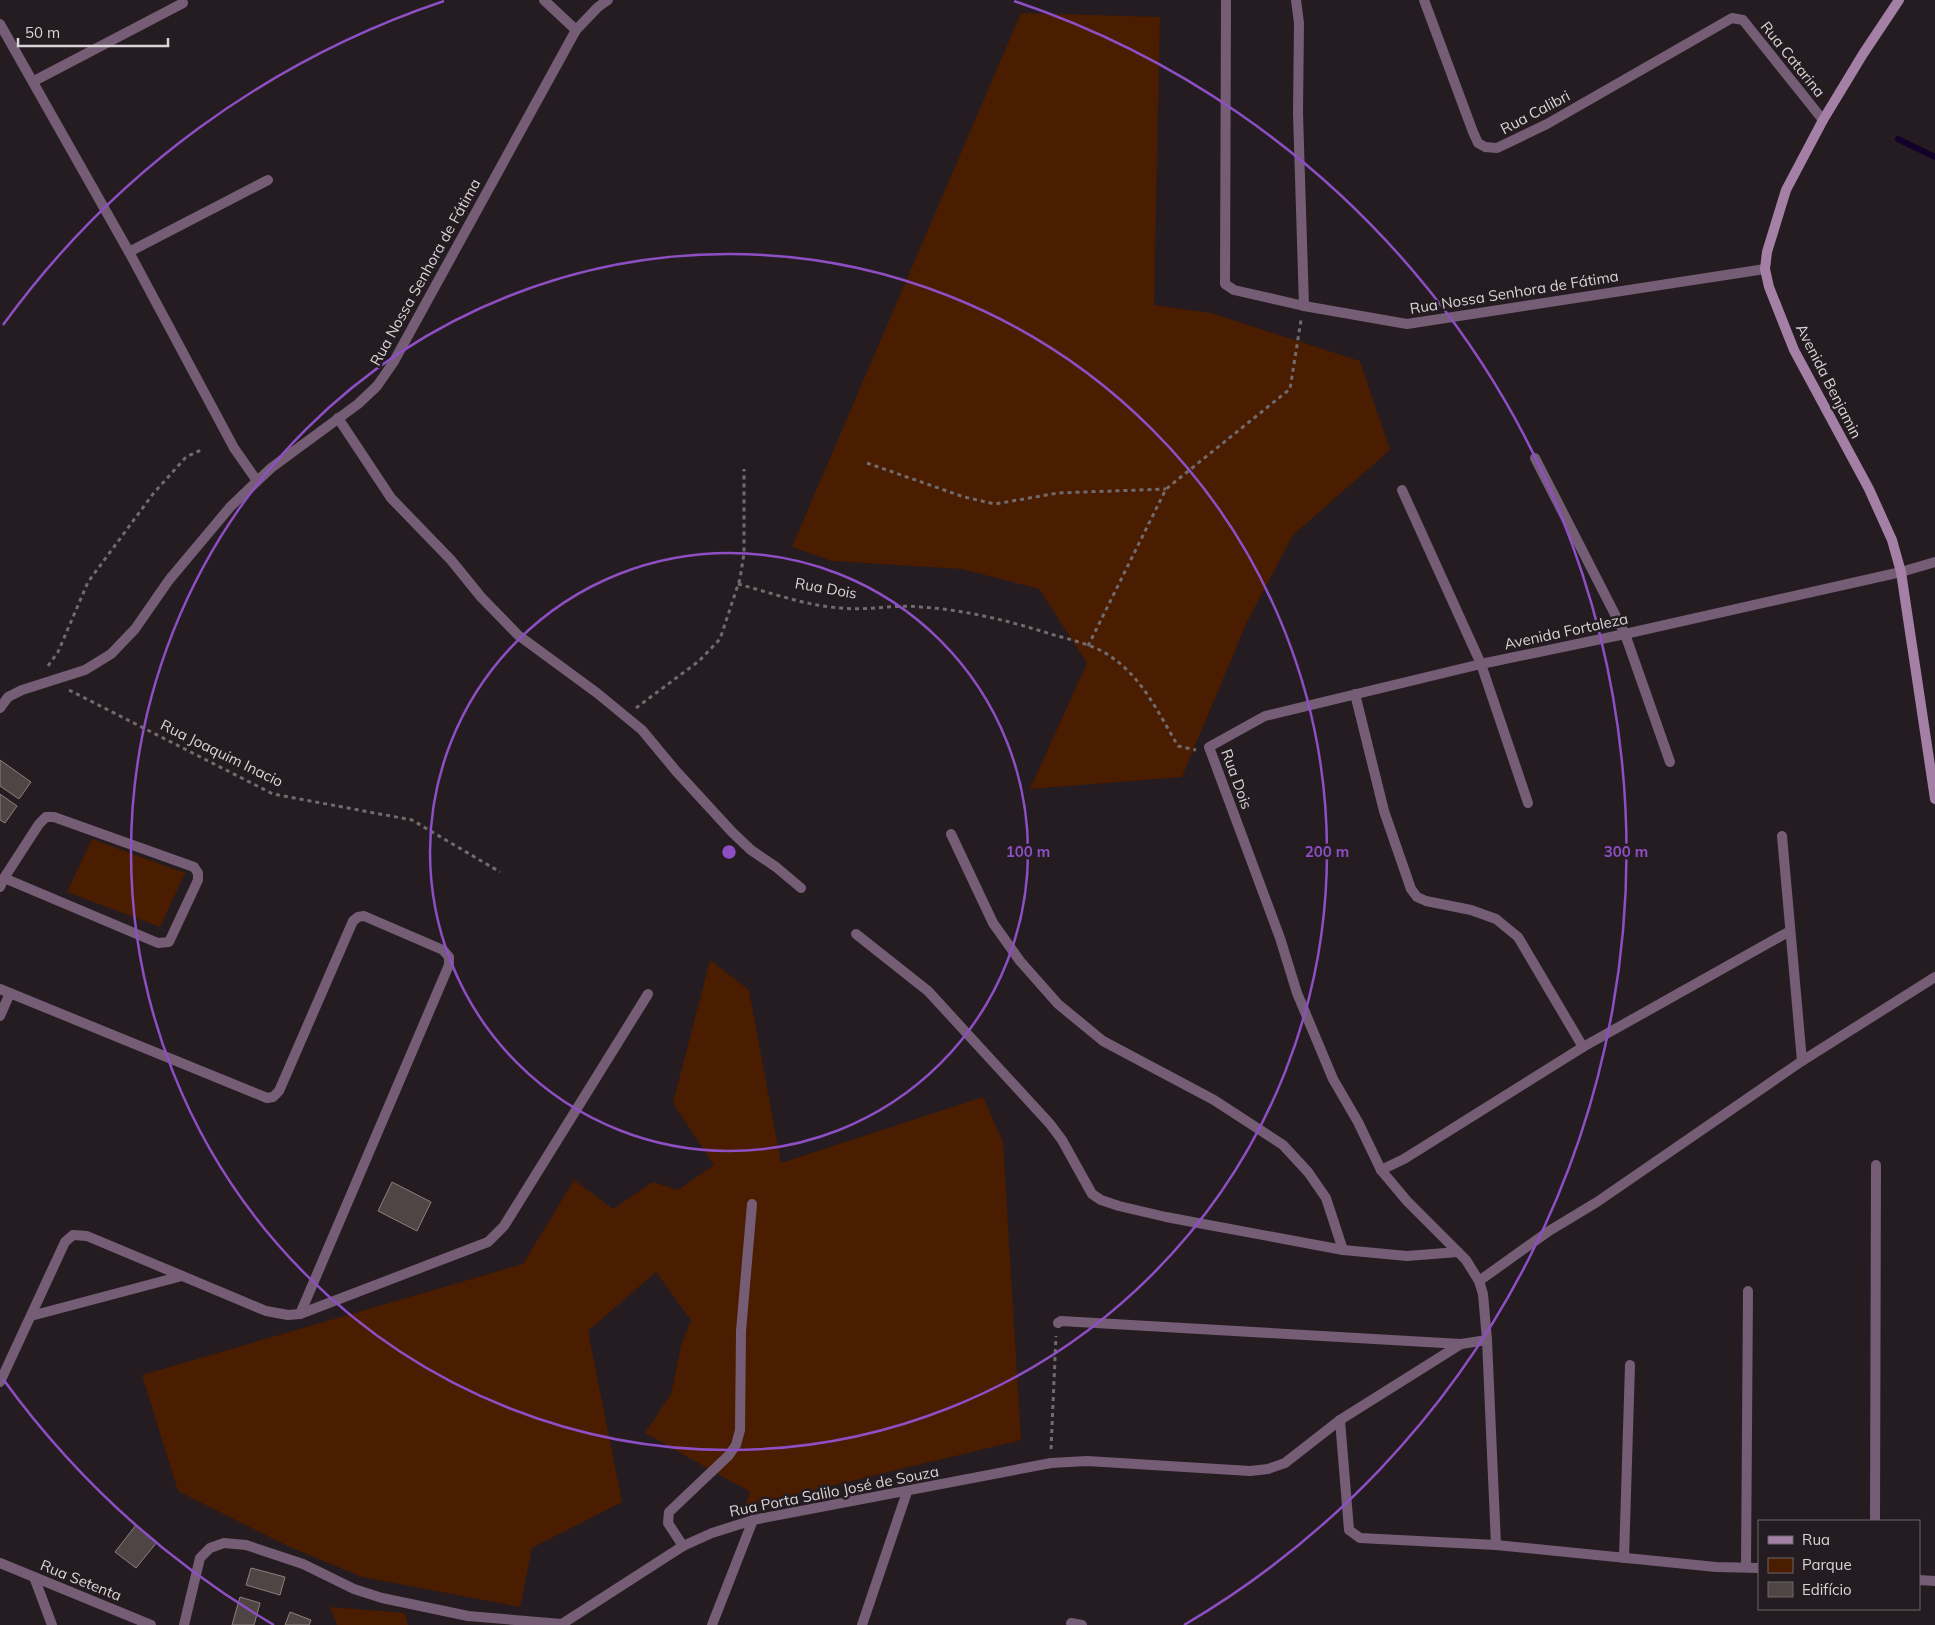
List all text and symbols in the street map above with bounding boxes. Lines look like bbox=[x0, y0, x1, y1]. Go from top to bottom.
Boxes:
scale bar bbox=[18, 15, 168, 47]
street label: Rua Catarina bbox=[1757, 17, 1829, 101]
text: 50 m bbox=[25, 23, 60, 42]
street label: Rua Calibri bbox=[1497, 86, 1573, 138]
street label: Rua Nossa Senhora de Fátima bbox=[366, 175, 484, 369]
street label: Rua Nossa Senhora de Fátima bbox=[1408, 266, 1620, 318]
street label: Avenida Benjamin bbox=[1792, 320, 1866, 442]
street label: Rua Dois bbox=[793, 573, 859, 603]
street label: Avenida Fortaleza bbox=[1502, 609, 1630, 653]
street label: Rua Joaquim Inacio bbox=[158, 715, 286, 791]
street label: Rua Dois bbox=[1217, 746, 1257, 812]
text: 100 m bbox=[1006, 842, 1050, 861]
text: 200 m bbox=[1305, 842, 1349, 861]
text: 300 m bbox=[1604, 842, 1648, 861]
centre of rings bbox=[720, 843, 738, 861]
street label: Rua Porta Salilo José de Souza bbox=[728, 1461, 940, 1521]
legend bbox=[1758, 1520, 1920, 1610]
text: Rua bbox=[1802, 1530, 1830, 1549]
street label: Rua Setenta bbox=[38, 1555, 124, 1605]
text: Parque bbox=[1802, 1555, 1852, 1574]
text: Edifício bbox=[1802, 1580, 1852, 1599]

